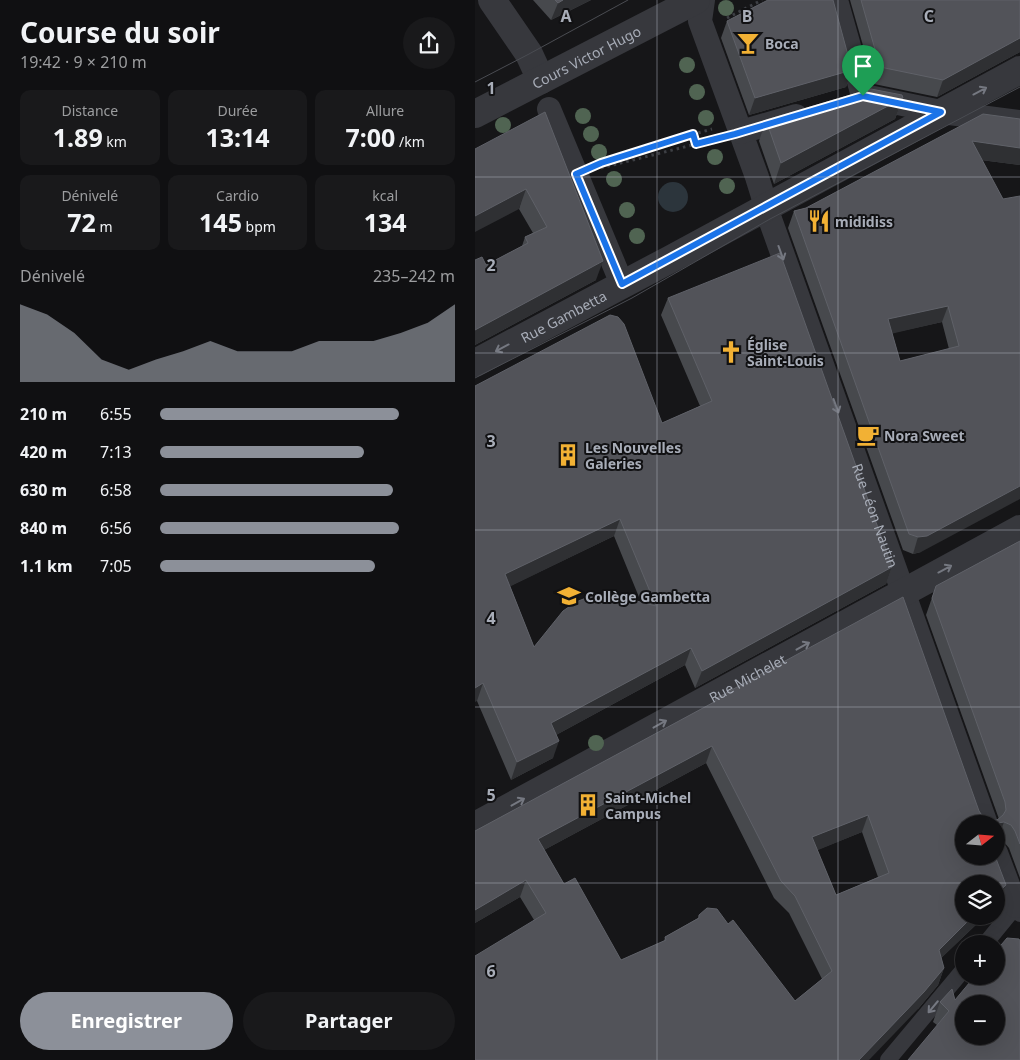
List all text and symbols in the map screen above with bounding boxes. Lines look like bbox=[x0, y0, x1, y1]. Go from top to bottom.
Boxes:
text: A bbox=[560, 5, 572, 27]
text: B bbox=[742, 5, 752, 27]
text: C bbox=[924, 5, 934, 27]
text: Course du soir bbox=[20, 13, 220, 51]
button: share bbox=[403, 17, 455, 69]
street label: Cours Victor Hugo bbox=[528, 21, 644, 93]
bar icon: Boca bbox=[735, 30, 761, 56]
place label: Boca bbox=[765, 34, 799, 53]
pin bbox=[842, 45, 884, 96]
text: 19:42 · 9 × 210 m bbox=[20, 51, 147, 73]
icon: arrive bbox=[849, 52, 877, 80]
text: 1 bbox=[486, 77, 496, 99]
one-way arrow bbox=[973, 86, 988, 96]
text: Distance bbox=[61, 101, 118, 120]
text: Durée bbox=[217, 101, 258, 120]
text: Allure bbox=[366, 101, 404, 120]
text: 1.89 bbox=[53, 120, 103, 154]
text: 13:14 bbox=[205, 120, 270, 154]
text: 7:00 bbox=[345, 120, 395, 154]
text: km bbox=[103, 132, 127, 151]
text: /km bbox=[395, 132, 425, 151]
text: Dénivelé bbox=[61, 186, 118, 205]
text: Cardio bbox=[216, 186, 259, 205]
text: kcal bbox=[372, 186, 398, 205]
text: 72 bbox=[67, 205, 96, 239]
text: 145 bbox=[199, 205, 242, 239]
text: 134 bbox=[364, 205, 407, 239]
restaurant icon: mididiss bbox=[806, 208, 832, 234]
place label: mididiss bbox=[835, 212, 893, 231]
text: m bbox=[96, 217, 113, 236]
text: bpm bbox=[242, 217, 276, 236]
one-way arrow bbox=[777, 244, 786, 260]
text: 2 bbox=[486, 254, 496, 276]
text: Dénivelé bbox=[20, 265, 85, 287]
text: 235–242 m bbox=[373, 265, 455, 287]
street label: Rue Gambetta bbox=[517, 286, 610, 347]
place label: Église Saint-Louis bbox=[747, 335, 824, 370]
church icon: Église Saint-Louis bbox=[718, 339, 744, 365]
one-way arrow bbox=[495, 344, 510, 353]
one-way arrow bbox=[832, 397, 841, 413]
text: 210 m bbox=[20, 403, 67, 425]
text: 6:55 bbox=[100, 403, 132, 425]
cafe icon: Nora Sweet bbox=[855, 422, 881, 448]
place label: Nora Sweet bbox=[884, 426, 965, 445]
text: 3 bbox=[486, 430, 496, 452]
place label: Les Nouvelles Galeries bbox=[585, 438, 681, 473]
text: 420 m bbox=[20, 441, 67, 463]
text: 7:13 bbox=[100, 441, 132, 463]
building icon: Les Nouvelles Galeries bbox=[555, 442, 581, 468]
street label: Rue Léon Nautin bbox=[848, 461, 903, 570]
text: 630 m bbox=[20, 479, 67, 501]
text: 6:58 bbox=[100, 479, 132, 501]
text: 840 m bbox=[20, 517, 67, 539]
text: 6:56 bbox=[100, 517, 132, 539]
text: 1.1 km bbox=[20, 555, 72, 577]
text: 7:05 bbox=[100, 555, 132, 577]
one-way arrow bbox=[938, 564, 953, 574]
school or university icon: Collège Gambetta bbox=[556, 583, 582, 609]
place label: Collège Gambetta bbox=[585, 587, 710, 606]
text: 4 bbox=[486, 607, 496, 629]
one-way arrow bbox=[795, 641, 810, 651]
street label: Rue Michelet bbox=[705, 649, 789, 706]
one-way arrow bbox=[653, 719, 668, 729]
text: 5 bbox=[486, 784, 496, 806]
place label: Saint-Michel Campus bbox=[605, 788, 691, 823]
building icon: Saint-Michel Campus bbox=[575, 792, 601, 818]
one-way arrow bbox=[510, 797, 525, 807]
north arrow bbox=[955, 815, 1005, 865]
map controls bbox=[955, 815, 1005, 1045]
button: layers bbox=[955, 875, 1005, 925]
button: + bbox=[955, 935, 1005, 985]
text: 6 bbox=[486, 960, 496, 982]
button: Enregistrer bbox=[20, 992, 233, 1050]
button: Partager bbox=[243, 992, 455, 1050]
button: − bbox=[955, 995, 1005, 1045]
one-way arrow bbox=[927, 1000, 938, 1013]

